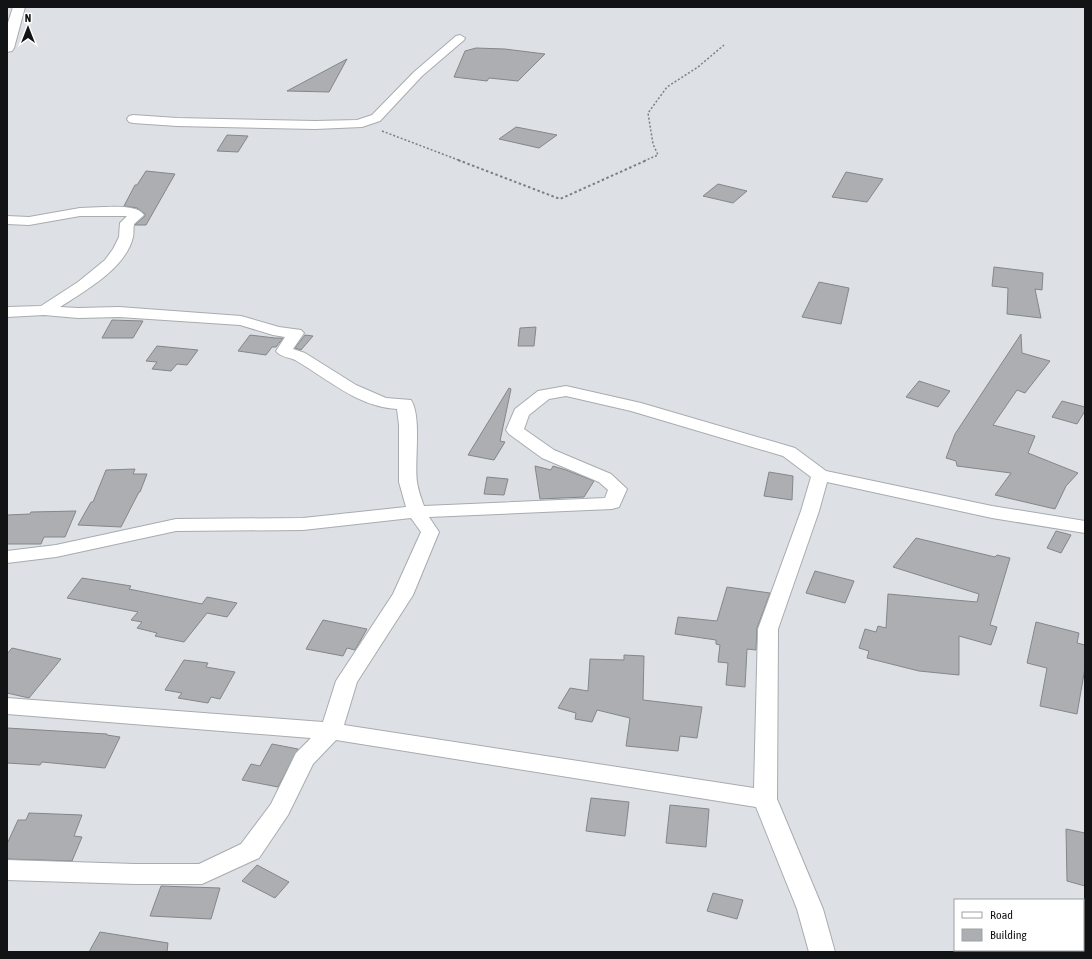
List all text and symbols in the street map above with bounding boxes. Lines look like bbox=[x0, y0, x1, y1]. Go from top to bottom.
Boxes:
north arrow bbox=[8, 8, 48, 48]
text: N bbox=[25, 12, 31, 24]
legend bbox=[954, 899, 1084, 951]
text: Road bbox=[990, 908, 1013, 922]
text: Building bbox=[990, 928, 1028, 942]

